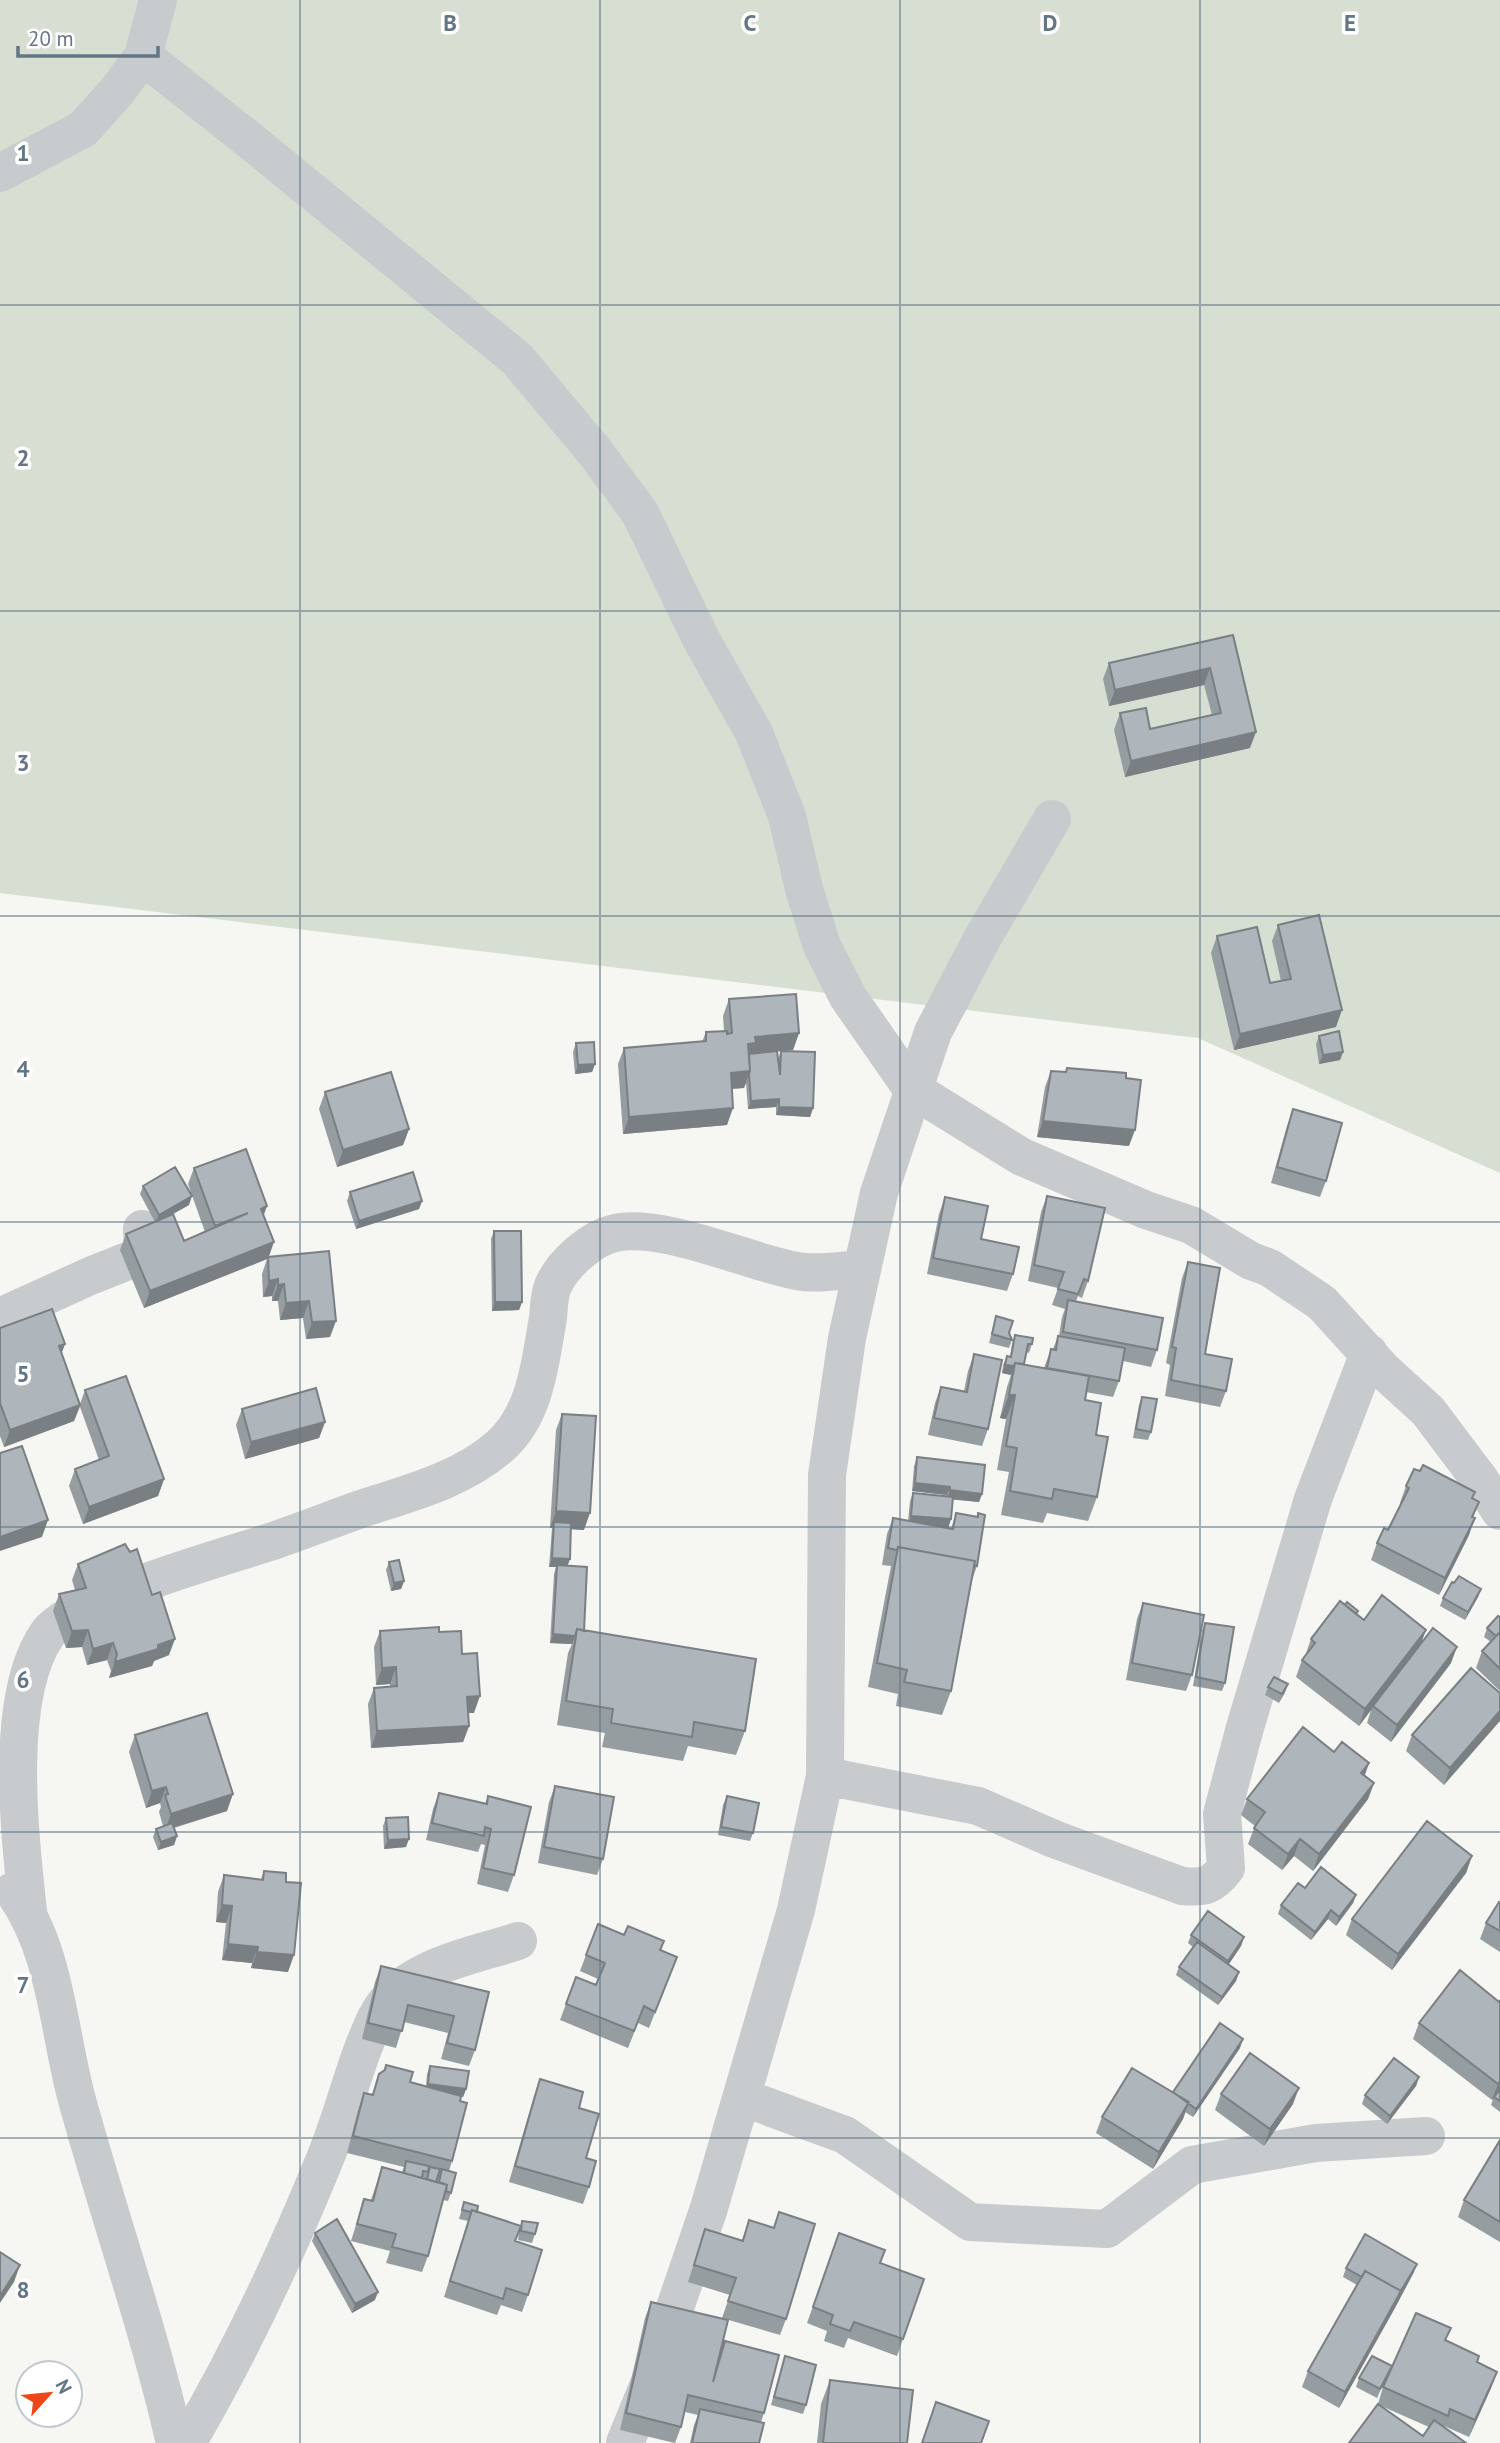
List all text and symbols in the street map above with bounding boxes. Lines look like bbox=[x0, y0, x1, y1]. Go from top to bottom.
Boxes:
text: B bbox=[443, 8, 457, 37]
text: C bbox=[744, 8, 757, 37]
text: D bbox=[1043, 8, 1057, 37]
text: E bbox=[1344, 8, 1356, 37]
scale bar bbox=[18, 14, 158, 58]
text: 20 m bbox=[28, 25, 74, 52]
text: 1 bbox=[16, 138, 30, 167]
text: 2 bbox=[16, 443, 30, 472]
text: 3 bbox=[16, 748, 30, 777]
text: 4 bbox=[16, 1054, 30, 1083]
text: 5 bbox=[16, 1359, 30, 1388]
text: 6 bbox=[16, 1665, 30, 1694]
text: 7 bbox=[16, 1970, 30, 1999]
text: 8 bbox=[16, 2275, 30, 2304]
north arrow bbox=[14, 2359, 84, 2429]
text: N bbox=[51, 2375, 78, 2397]

